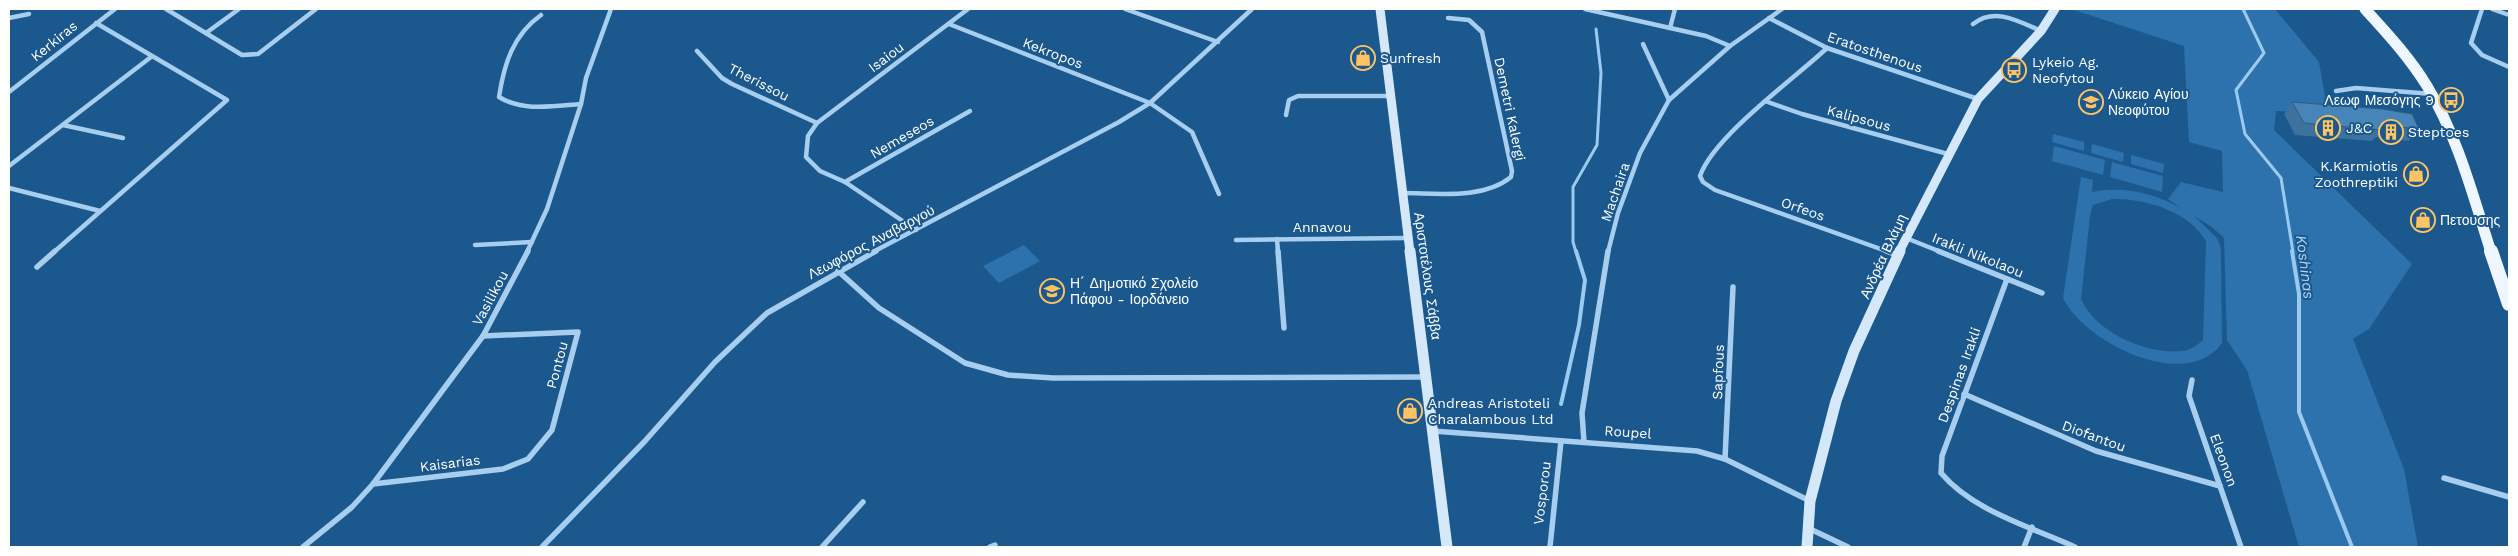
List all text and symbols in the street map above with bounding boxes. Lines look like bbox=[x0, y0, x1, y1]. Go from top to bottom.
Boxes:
street label: Kerkiras bbox=[28, 18, 80, 64]
street label: Eratosthenous bbox=[1825, 28, 1925, 76]
street label: Kekropos bbox=[1021, 34, 1085, 72]
street label: Isaiou bbox=[865, 39, 907, 75]
shop icon: Sunfresh bbox=[1350, 45, 1376, 71]
place label: Sunfresh bbox=[1380, 50, 1441, 66]
place label: Lykeio Ag. Neofytou bbox=[2032, 54, 2099, 86]
street label: Demetri Kalergi bbox=[1491, 56, 1529, 162]
bus stop icon: Lykeio Ag. Neofytou bbox=[2001, 57, 2027, 83]
street label: Therissou bbox=[726, 60, 792, 104]
place label: Λύκειο Αγίου Νεοφύτου bbox=[2108, 86, 2189, 118]
bus stop icon: Λεωφ Μεσόγης 9 bbox=[2438, 87, 2464, 113]
school or university icon: Λύκειο Αγίου Νεοφύτου bbox=[2078, 89, 2104, 115]
place label: Λεωφ Μεσόγης 9 bbox=[2324, 92, 2434, 108]
street label: Kalipsous bbox=[1825, 102, 1893, 134]
street label: Nemeseos bbox=[867, 112, 937, 162]
building icon: J&C bbox=[2315, 115, 2341, 141]
building icon: Steptoes bbox=[2378, 119, 2404, 145]
place label: J&C bbox=[2346, 120, 2372, 136]
place label: Steptoes bbox=[2408, 124, 2469, 140]
place label: K.Karmiotis Zoothreptiki bbox=[2315, 158, 2398, 190]
street label: Machaira bbox=[1597, 160, 1633, 224]
shop icon: K.Karmiotis Zoothreptiki bbox=[2403, 161, 2429, 187]
street label: Orfeos bbox=[1779, 194, 1827, 224]
street label: Λεωφόρος Αναβαργού bbox=[805, 202, 937, 282]
shop icon: Πετουσης bbox=[2410, 207, 2436, 233]
street label: Αριστοτέλους Σάββα bbox=[1411, 211, 1445, 341]
street label: Ανδρέα Βλάμη bbox=[1856, 211, 1910, 301]
place label: Πετουσης bbox=[2440, 212, 2501, 228]
street label: Annavou bbox=[1293, 219, 1351, 235]
street label: Irakli Nikolaou bbox=[1930, 229, 2026, 281]
water label: Koshinas bbox=[2292, 234, 2318, 300]
street label: Vasilikou bbox=[469, 268, 511, 328]
place label: Η΄ Δημοτικό Σχολείο Πάφου - Ιορδάνειο bbox=[1070, 275, 1199, 307]
school or university icon: Η΄ Δημοτικό Σχολείο Πάφου - Ιορδάνειο bbox=[1039, 278, 1065, 304]
street label: Despinas Irakli bbox=[1934, 325, 1984, 425]
street label: Pontou bbox=[543, 340, 571, 390]
street label: Sapfous bbox=[1709, 344, 1727, 400]
place label: Andreas Aristoteli Charalambous Ltd bbox=[1428, 395, 1554, 427]
shop icon: Andreas Aristoteli Charalambous Ltd bbox=[1397, 398, 1423, 424]
street label: Diofantou bbox=[2060, 417, 2128, 455]
street label: Roupel bbox=[1604, 422, 1653, 442]
street label: Eleonon bbox=[2207, 431, 2241, 489]
street label: Kaisarias bbox=[419, 451, 481, 475]
street label: Vosporou bbox=[1530, 460, 1554, 526]

